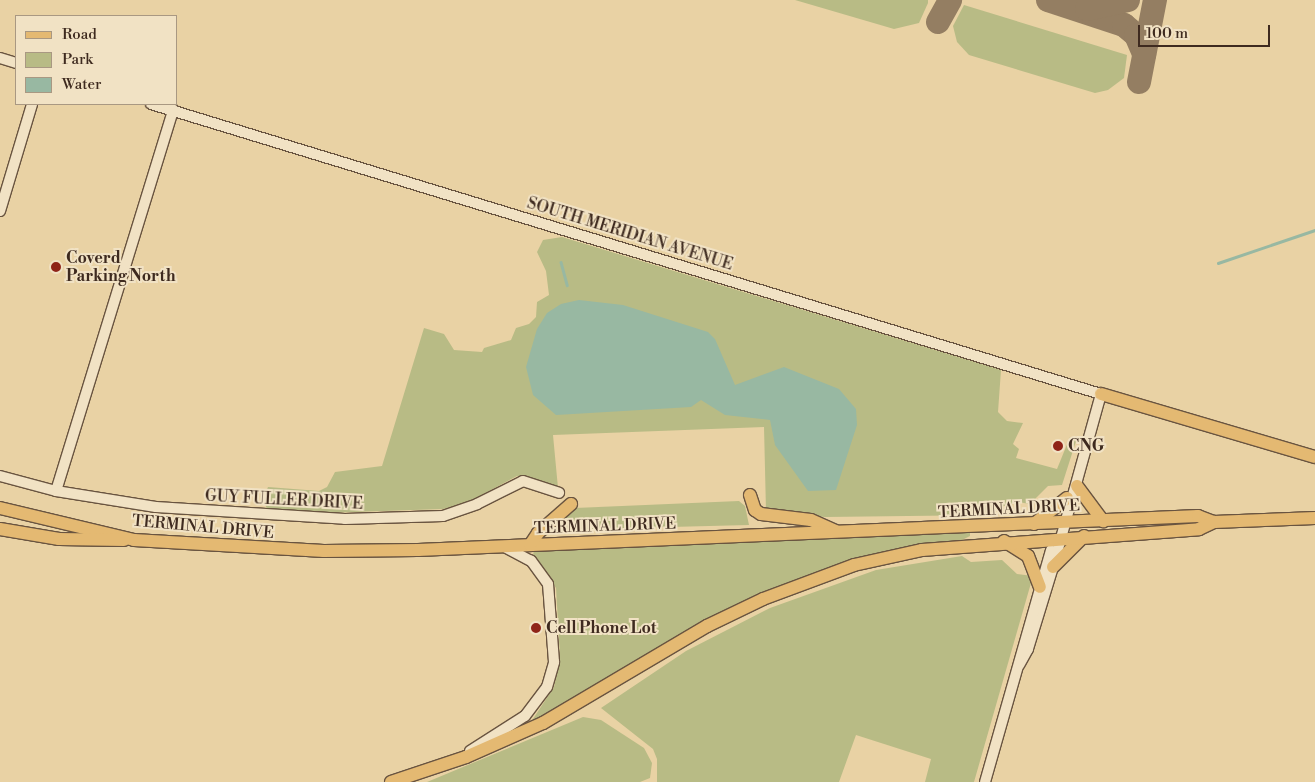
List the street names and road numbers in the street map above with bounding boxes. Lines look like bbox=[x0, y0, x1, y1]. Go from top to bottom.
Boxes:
street label: SOUTH MERIDIAN AVENUE bbox=[525, 193, 735, 275]
street label: GUY FULLER DRIVE bbox=[204, 486, 364, 514]
street label: TERMINAL DRIVE bbox=[937, 496, 1081, 522]
street label: TERMINAL DRIVE bbox=[131, 511, 275, 543]
street label: TERMINAL DRIVE bbox=[534, 514, 676, 538]

